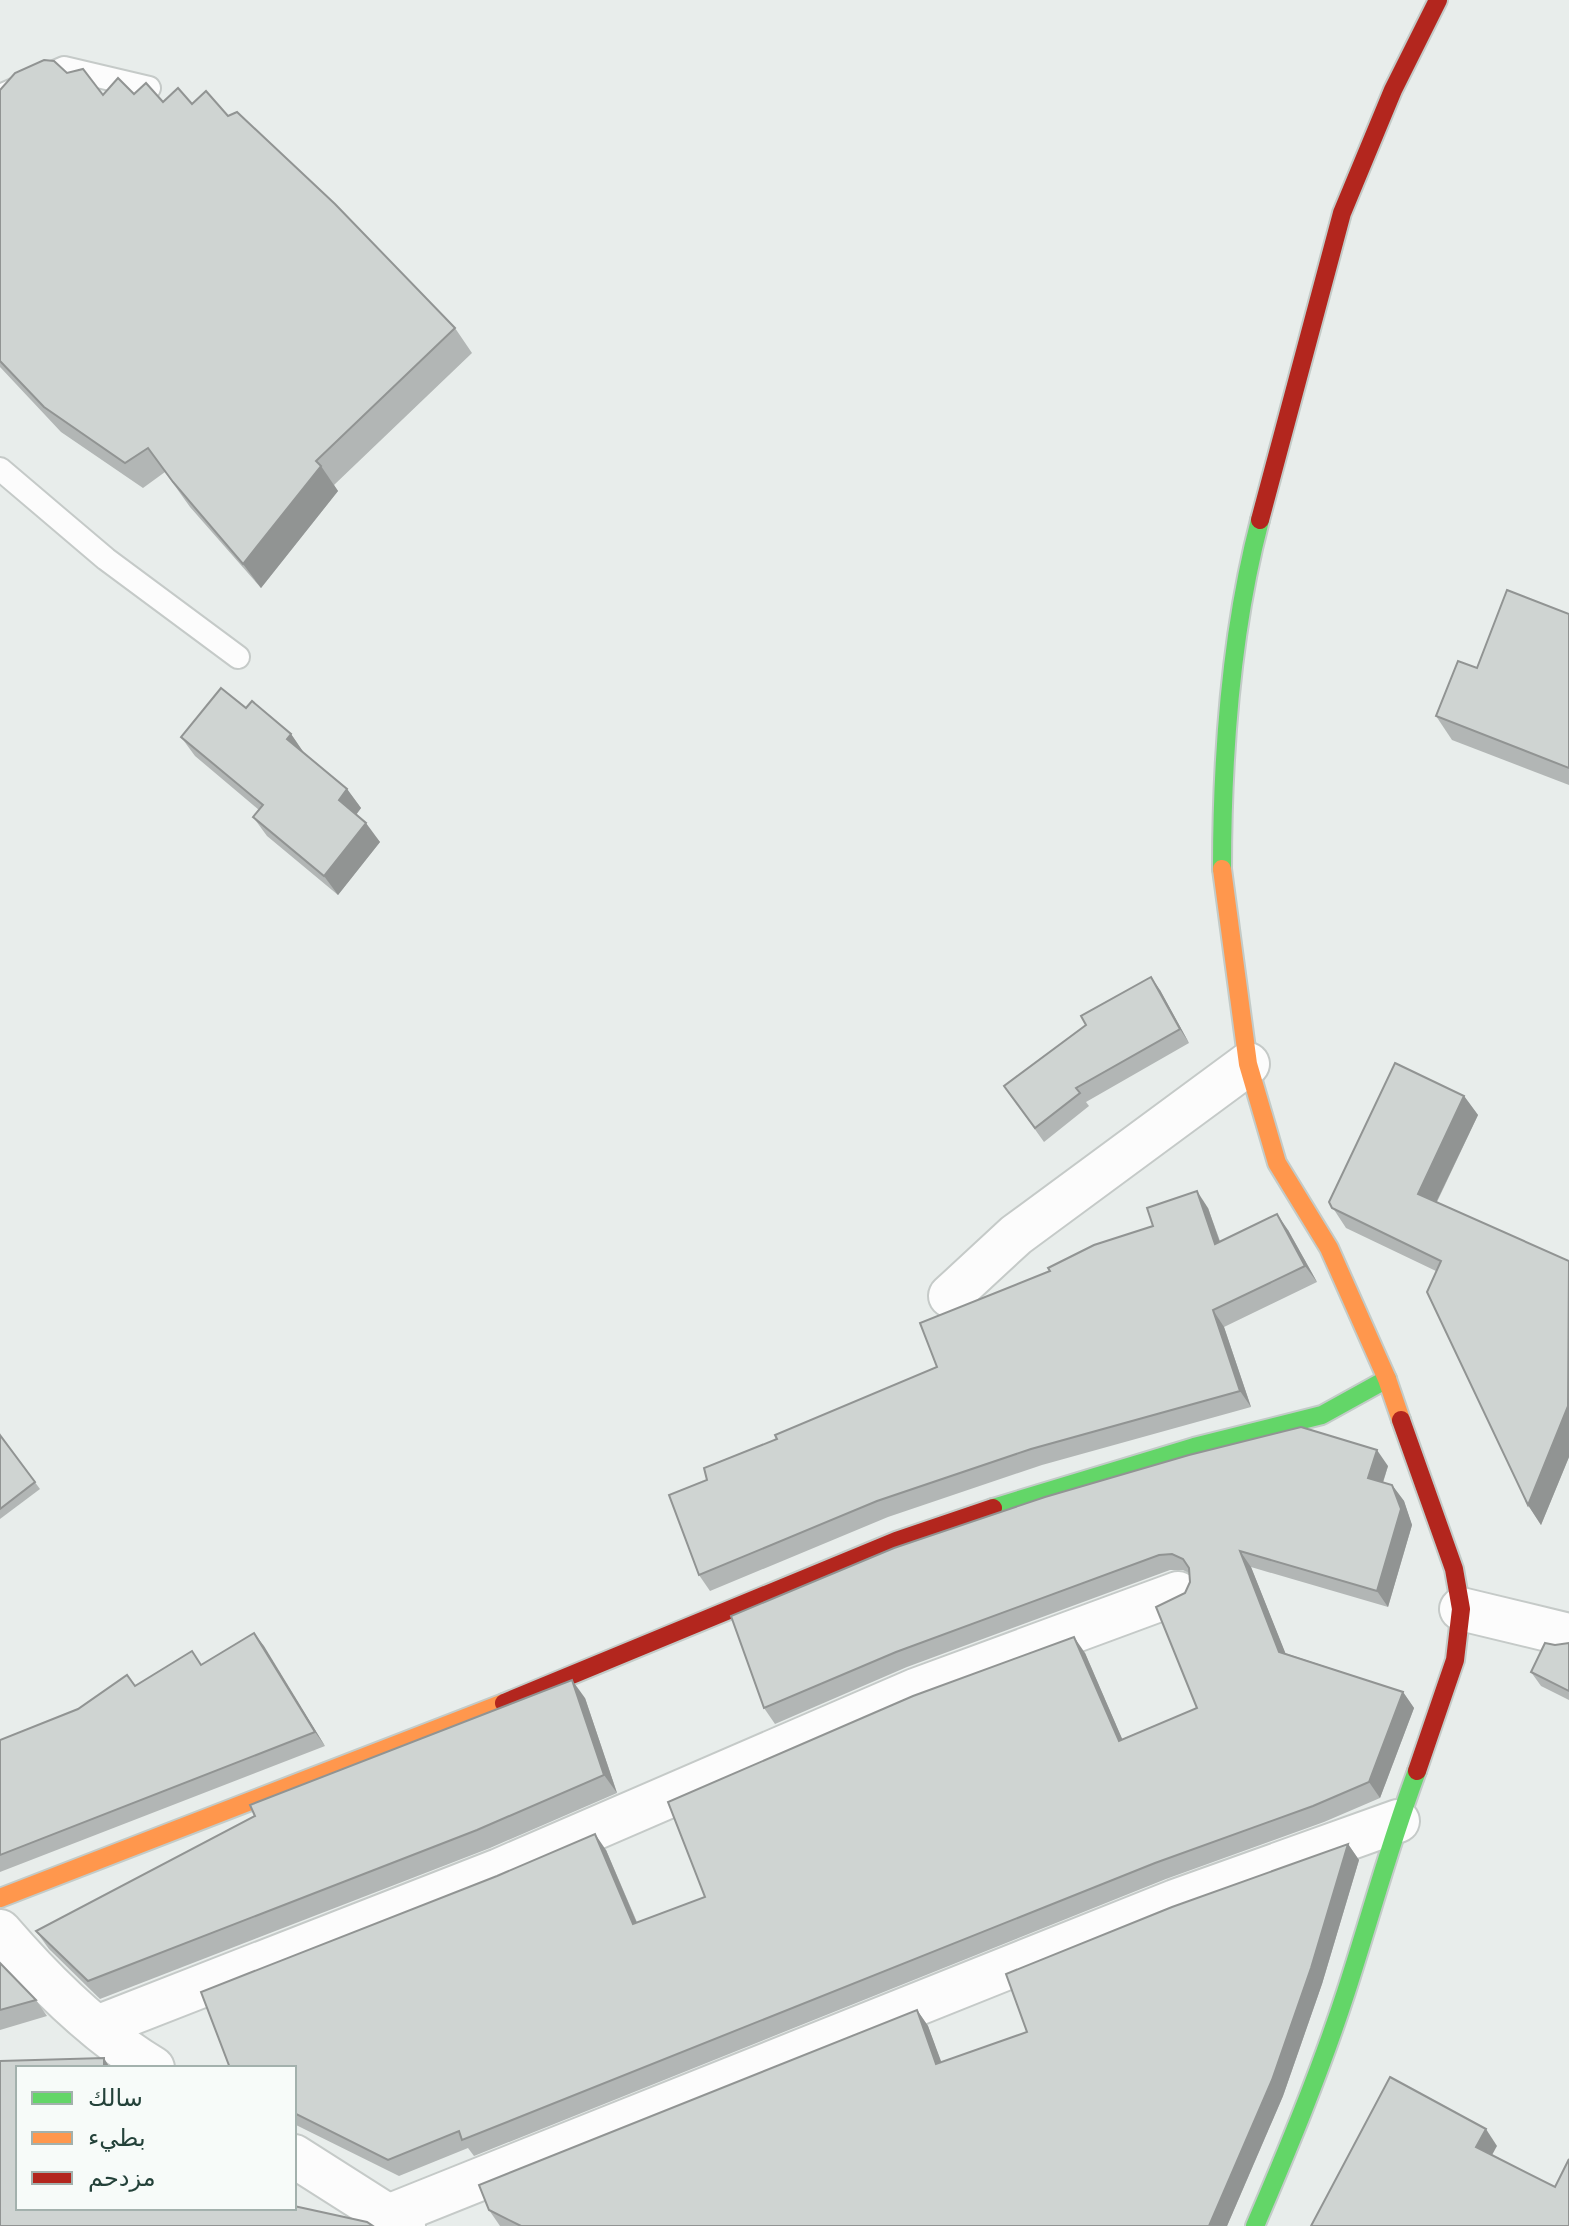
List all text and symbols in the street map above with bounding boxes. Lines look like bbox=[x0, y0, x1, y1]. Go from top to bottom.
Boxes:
legend bbox=[16, 2066, 296, 2210]
text: سالك bbox=[88, 2084, 143, 2112]
text: بطيء bbox=[88, 2124, 146, 2152]
text: مزدحم bbox=[88, 2164, 156, 2192]

